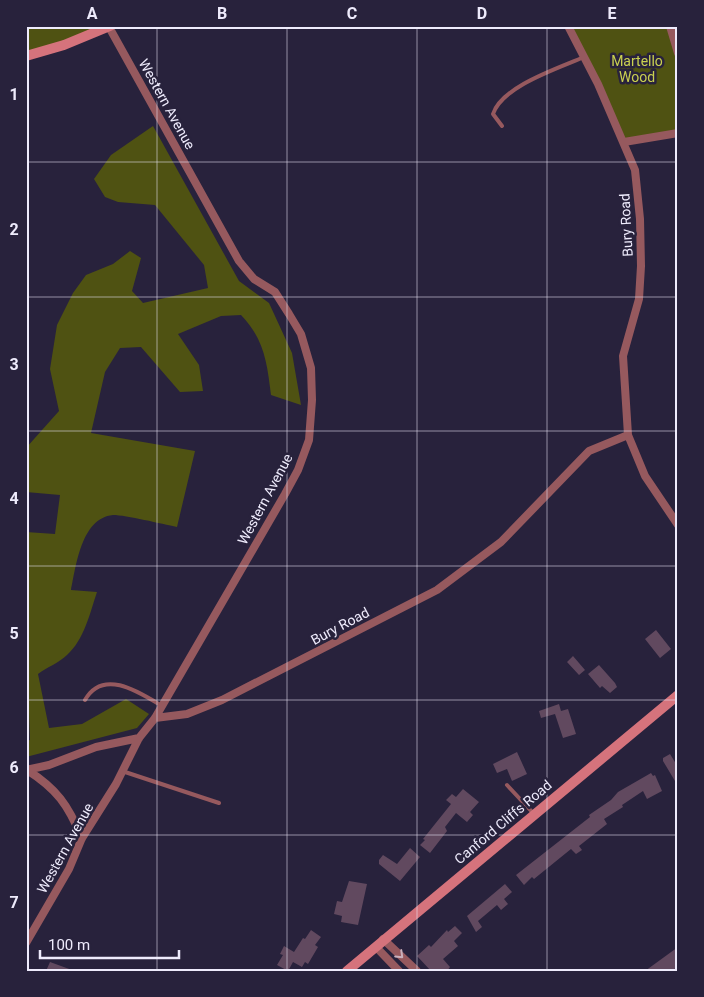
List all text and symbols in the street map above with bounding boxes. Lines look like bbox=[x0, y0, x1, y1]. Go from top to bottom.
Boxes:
text: A bbox=[87, 4, 98, 23]
text: B bbox=[217, 4, 227, 23]
text: C bbox=[347, 4, 357, 23]
text: D bbox=[477, 4, 487, 23]
text: E bbox=[608, 4, 617, 23]
park label: Martello Wood bbox=[611, 53, 663, 85]
street label: Western Avenue bbox=[136, 56, 198, 152]
text: 1 bbox=[9, 85, 19, 104]
street label: Bury Road bbox=[616, 193, 636, 257]
text: 2 bbox=[9, 220, 19, 239]
text: 3 bbox=[9, 355, 19, 374]
street label: Western Avenue bbox=[234, 451, 296, 547]
text: 4 bbox=[9, 489, 19, 508]
street label: Bury Road bbox=[308, 604, 372, 648]
text: 5 bbox=[9, 624, 19, 643]
text: 6 bbox=[9, 758, 19, 777]
street label: Canford Cliffs Road bbox=[451, 777, 555, 867]
street label: Western Avenue bbox=[34, 800, 96, 896]
text: 7 bbox=[9, 893, 19, 912]
scale bar bbox=[40, 927, 179, 959]
text: 100 m bbox=[48, 936, 90, 954]
one-way arrow bbox=[394, 949, 403, 958]

